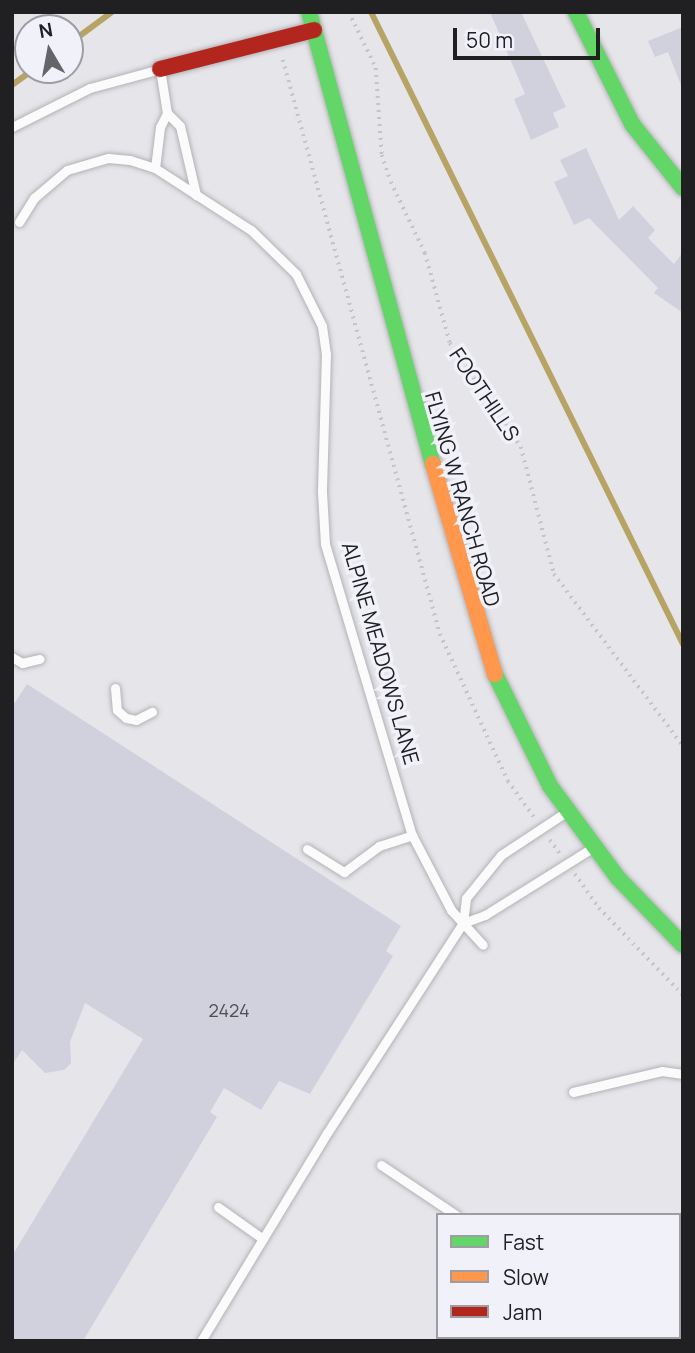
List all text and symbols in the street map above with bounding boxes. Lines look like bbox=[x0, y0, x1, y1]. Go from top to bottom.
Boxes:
north arrow bbox=[14, 14, 84, 84]
scale bar bbox=[457, 14, 604, 58]
text: N bbox=[37, 16, 55, 44]
text: 50 m bbox=[466, 26, 513, 54]
street label: FOOTHILLS bbox=[445, 343, 525, 445]
street label: FLYING W RANCH ROAD bbox=[420, 389, 506, 609]
street label: ALPINE MEADOWS LANE bbox=[337, 539, 425, 767]
house number: 2424 bbox=[208, 999, 250, 1021]
legend bbox=[436, 1213, 681, 1339]
text: Fast bbox=[503, 1228, 544, 1256]
text: Slow bbox=[503, 1263, 549, 1291]
text: Jam bbox=[503, 1298, 542, 1326]

